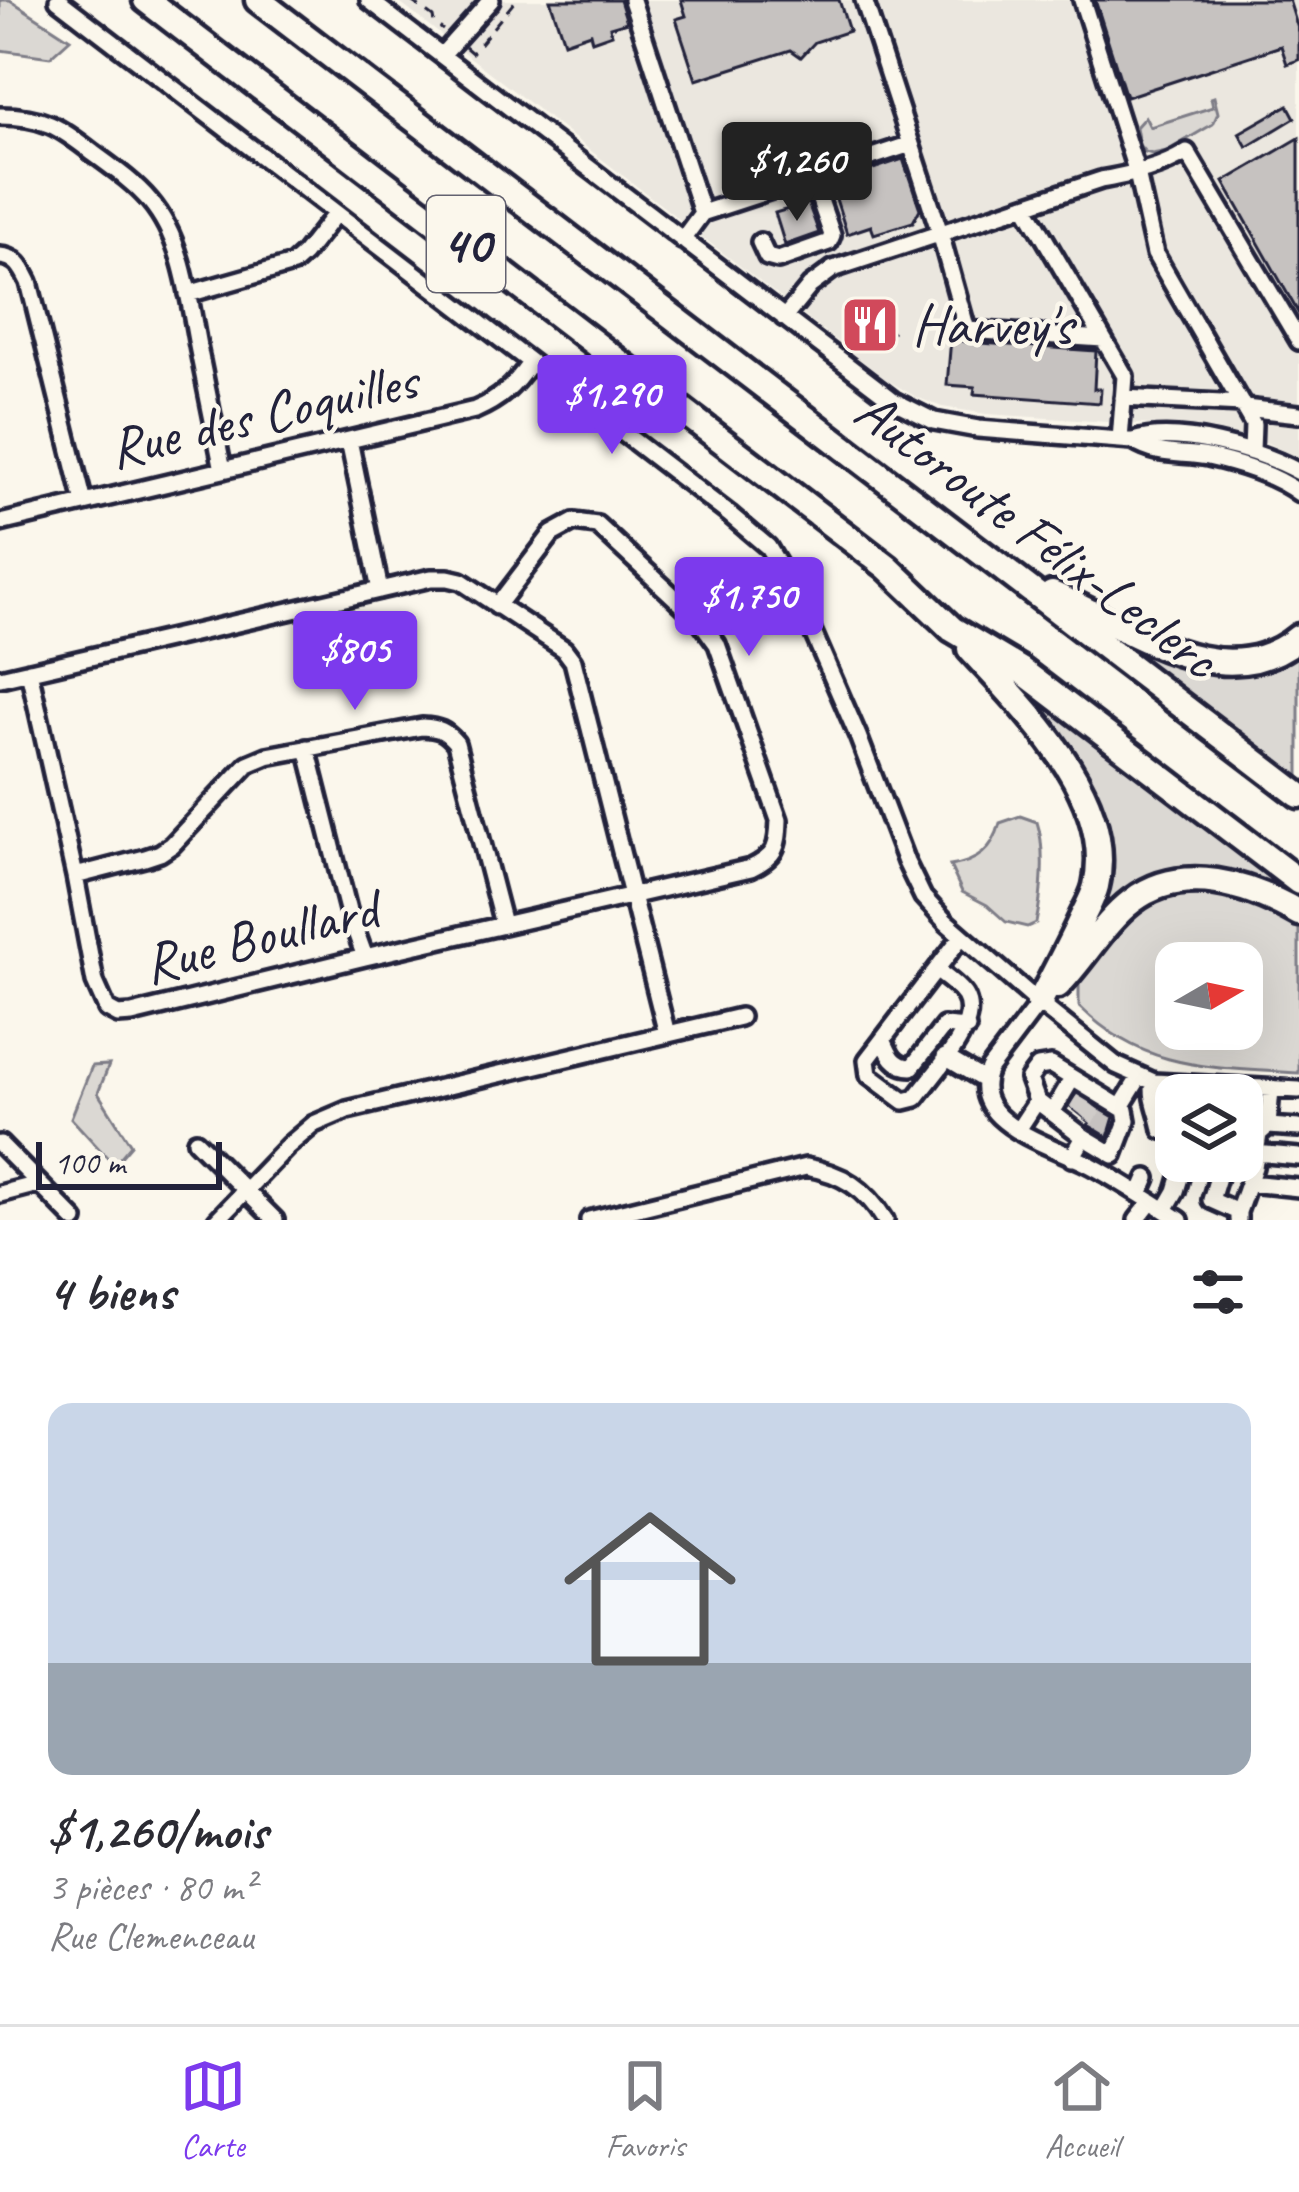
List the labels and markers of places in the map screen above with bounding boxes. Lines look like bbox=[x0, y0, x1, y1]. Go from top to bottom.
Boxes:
pin: $1,260 bbox=[699, 122, 895, 224]
place label: Harvey's bbox=[912, 289, 1078, 361]
restaurant icon: Harvey's bbox=[839, 294, 901, 356]
pin: $1,290 bbox=[514, 355, 710, 457]
pin: $1,750 bbox=[651, 557, 847, 659]
pin: $805 bbox=[284, 611, 426, 713]

